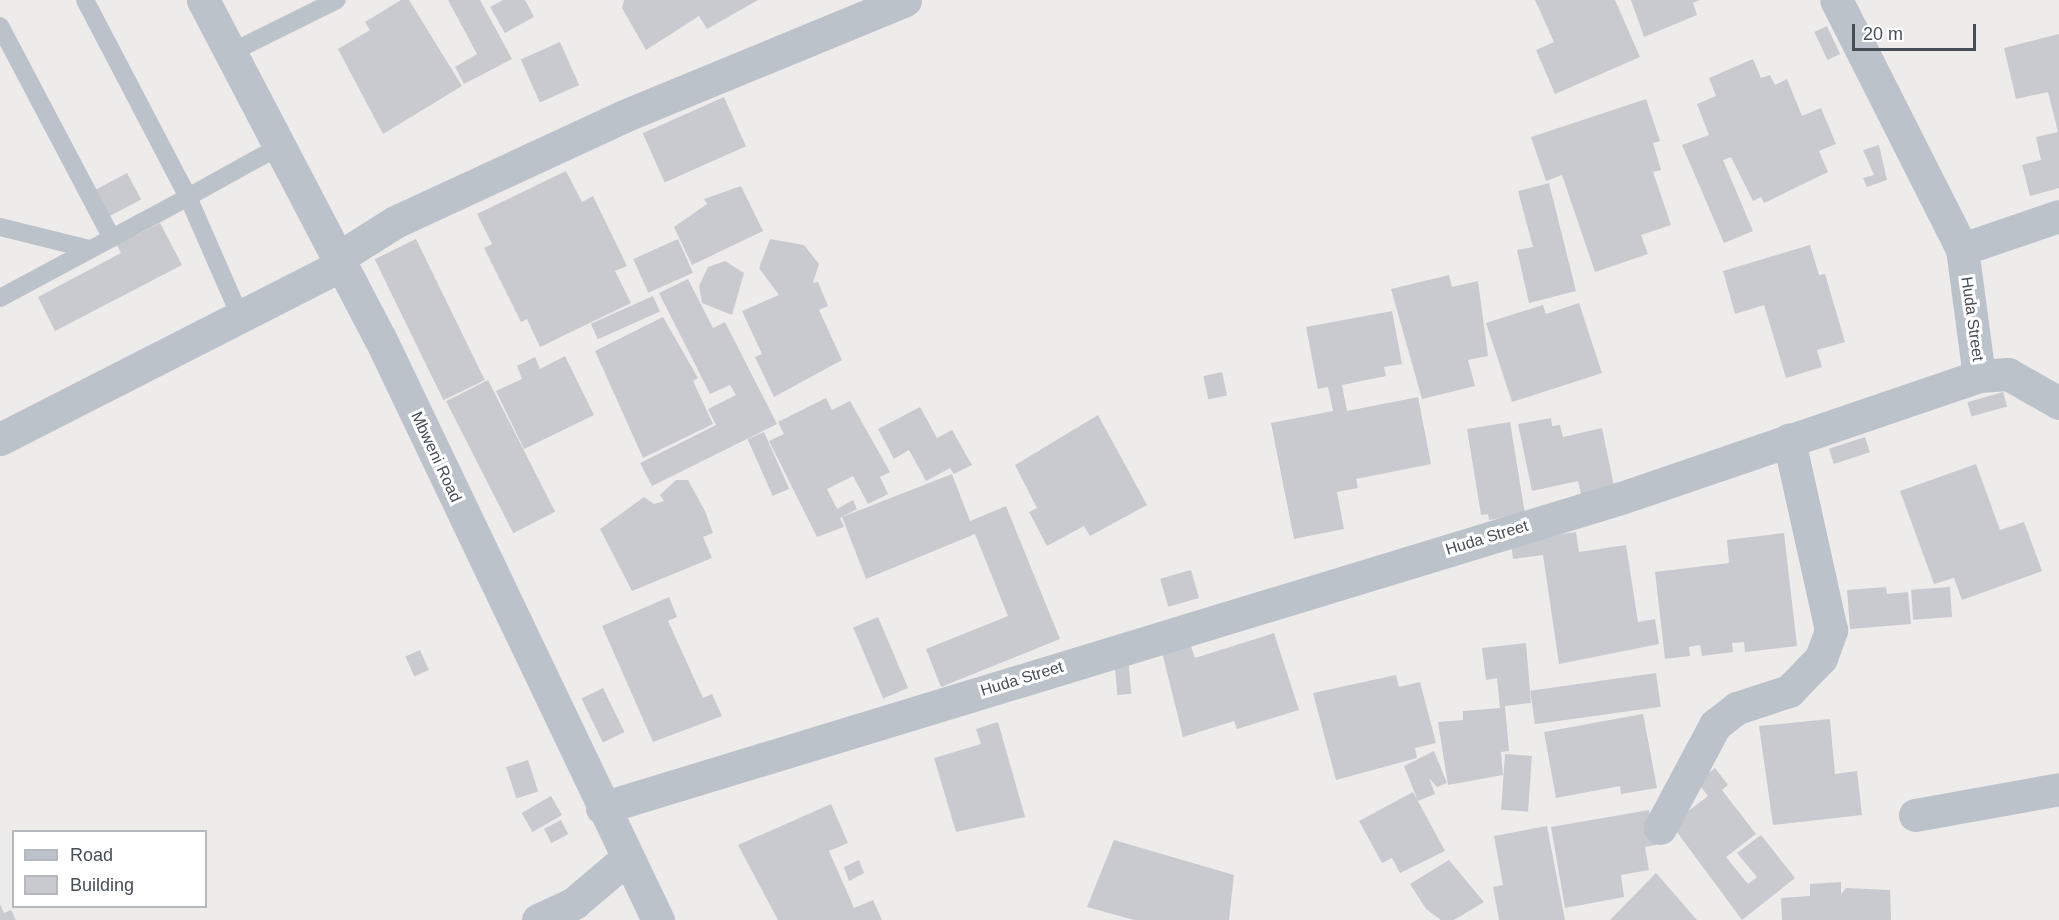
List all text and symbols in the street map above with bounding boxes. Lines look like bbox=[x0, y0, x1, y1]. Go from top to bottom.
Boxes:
scale bar bbox=[1855, 12, 1980, 50]
text: 20 m bbox=[1863, 24, 1903, 44]
street label: Huda Street bbox=[1957, 275, 1987, 363]
street label: Mbweni Road bbox=[407, 409, 465, 505]
street label: Huda Street bbox=[1443, 516, 1531, 560]
street label: Huda Street bbox=[978, 657, 1066, 701]
legend bbox=[12, 830, 207, 908]
text: Road bbox=[70, 845, 113, 865]
text: Building bbox=[70, 875, 134, 895]

